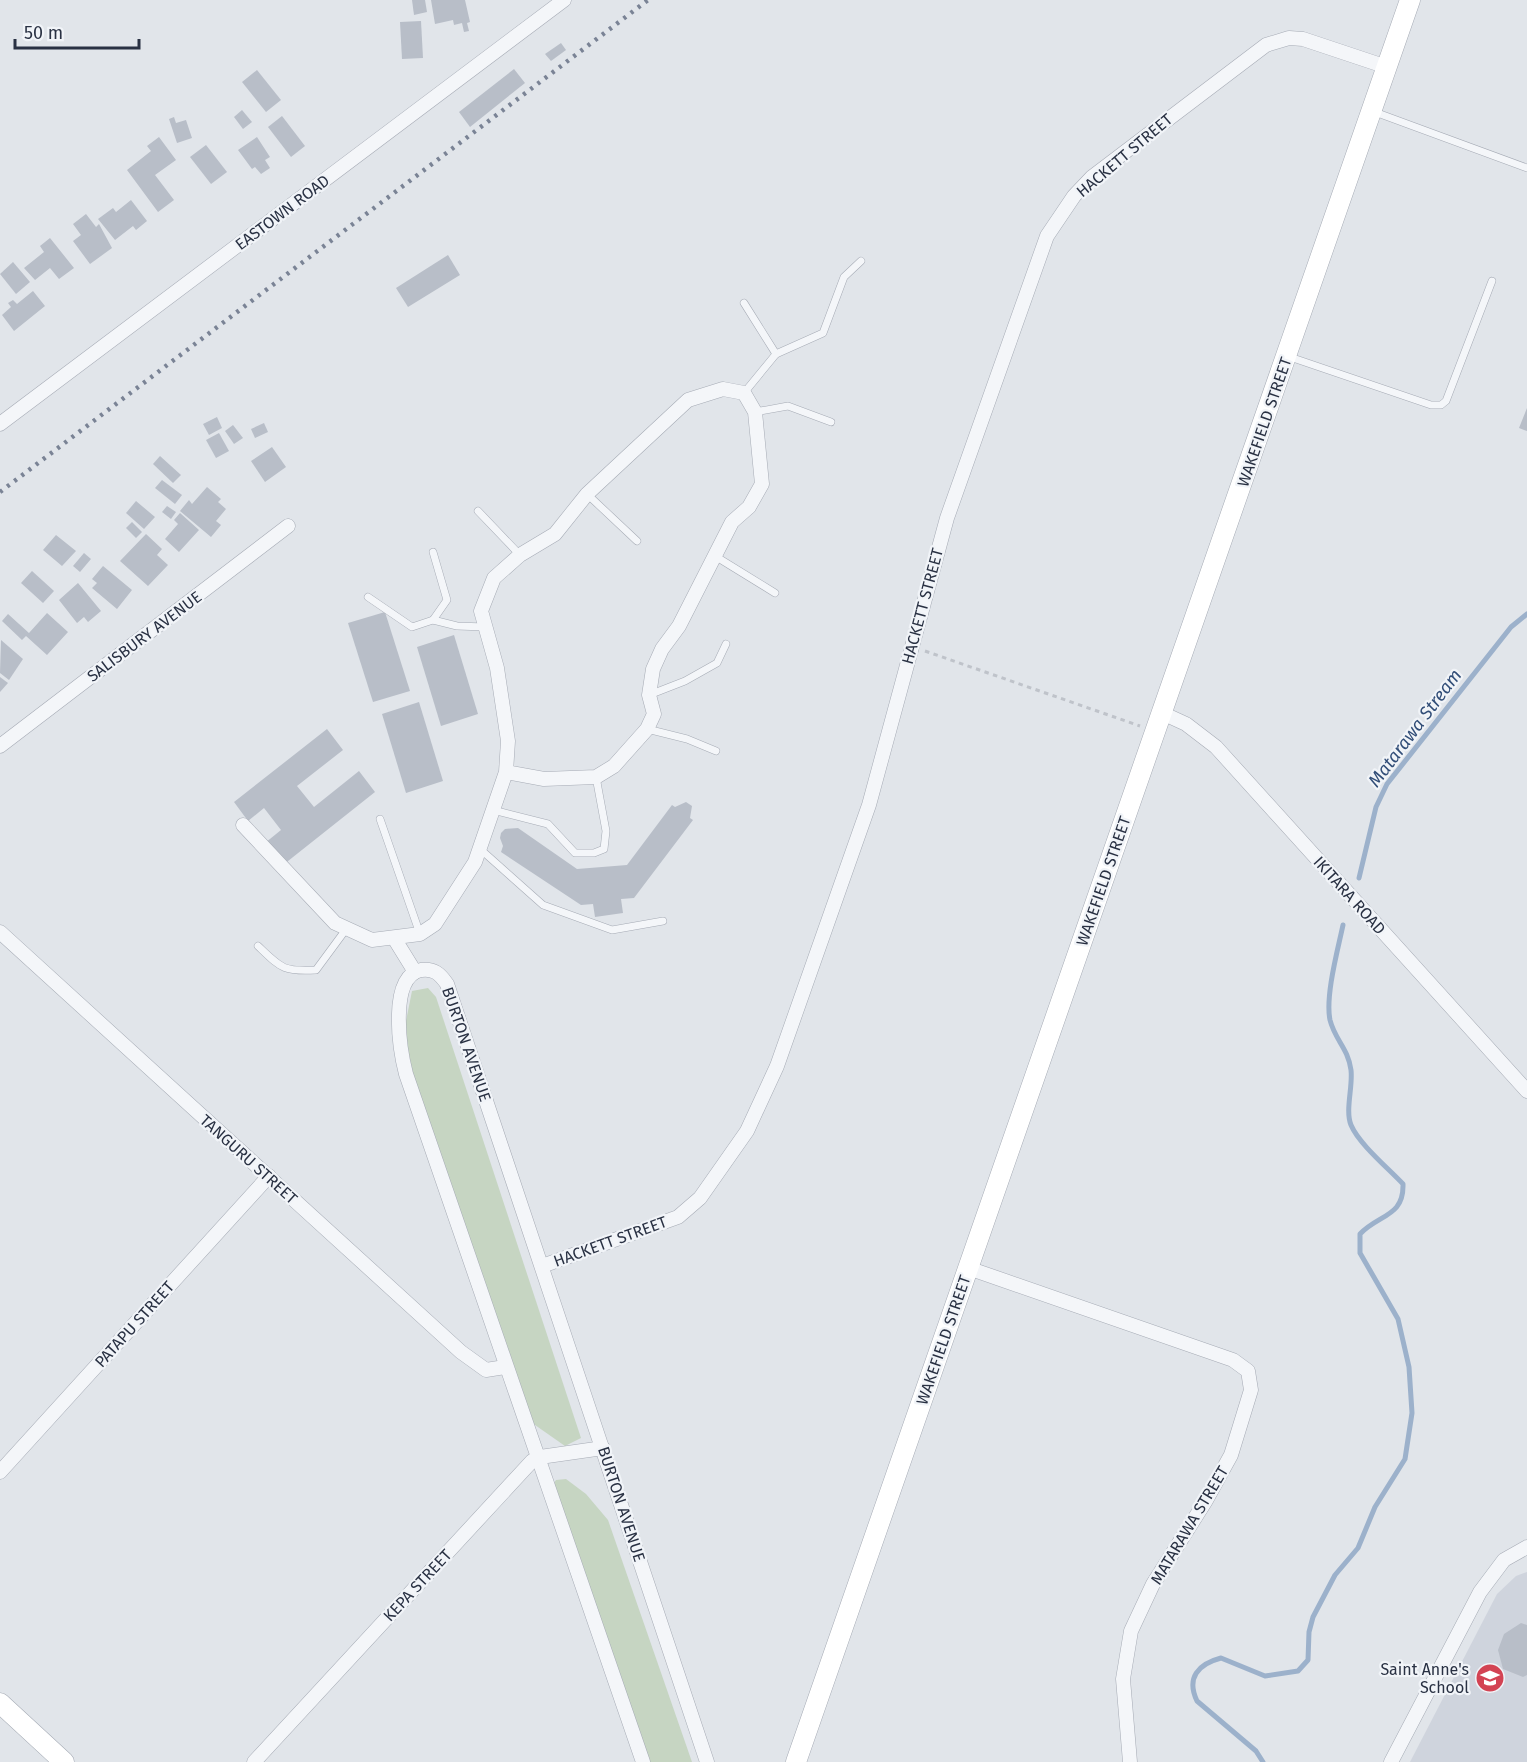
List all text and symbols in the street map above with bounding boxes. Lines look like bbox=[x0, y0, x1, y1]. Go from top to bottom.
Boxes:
scale bar bbox=[15, 12, 140, 50]
text: 50 m bbox=[24, 22, 63, 44]
street label: HACKETT STREET bbox=[1073, 109, 1177, 201]
street label: EASTOWN ROAD bbox=[231, 171, 333, 254]
street label: WAKEFIELD STREET bbox=[1233, 354, 1296, 489]
street label: HACKETT STREET bbox=[898, 545, 947, 666]
street label: SALISBURY AVENUE bbox=[83, 587, 205, 686]
water label: Matarawa Stream bbox=[1364, 665, 1466, 791]
street label: WAKEFIELD STREET bbox=[1072, 813, 1135, 948]
street label: IKITARA ROAD bbox=[1310, 852, 1390, 938]
street label: BURTON AVENUE bbox=[438, 984, 495, 1104]
street label: TANGURU STREET bbox=[196, 1111, 302, 1209]
street label: HACKETT STREET bbox=[551, 1212, 670, 1271]
street label: WAKEFIELD STREET bbox=[912, 1272, 975, 1407]
street label: PATAPU STREET bbox=[91, 1277, 178, 1371]
street label: BURTON AVENUE bbox=[594, 1444, 649, 1564]
street label: MATARAWA STREET bbox=[1147, 1462, 1233, 1588]
street label: KEPA STREET bbox=[379, 1545, 456, 1625]
place label: Saint Anne's School bbox=[1380, 1660, 1469, 1697]
school or university icon: Saint Anne's School bbox=[1474, 1662, 1506, 1694]

